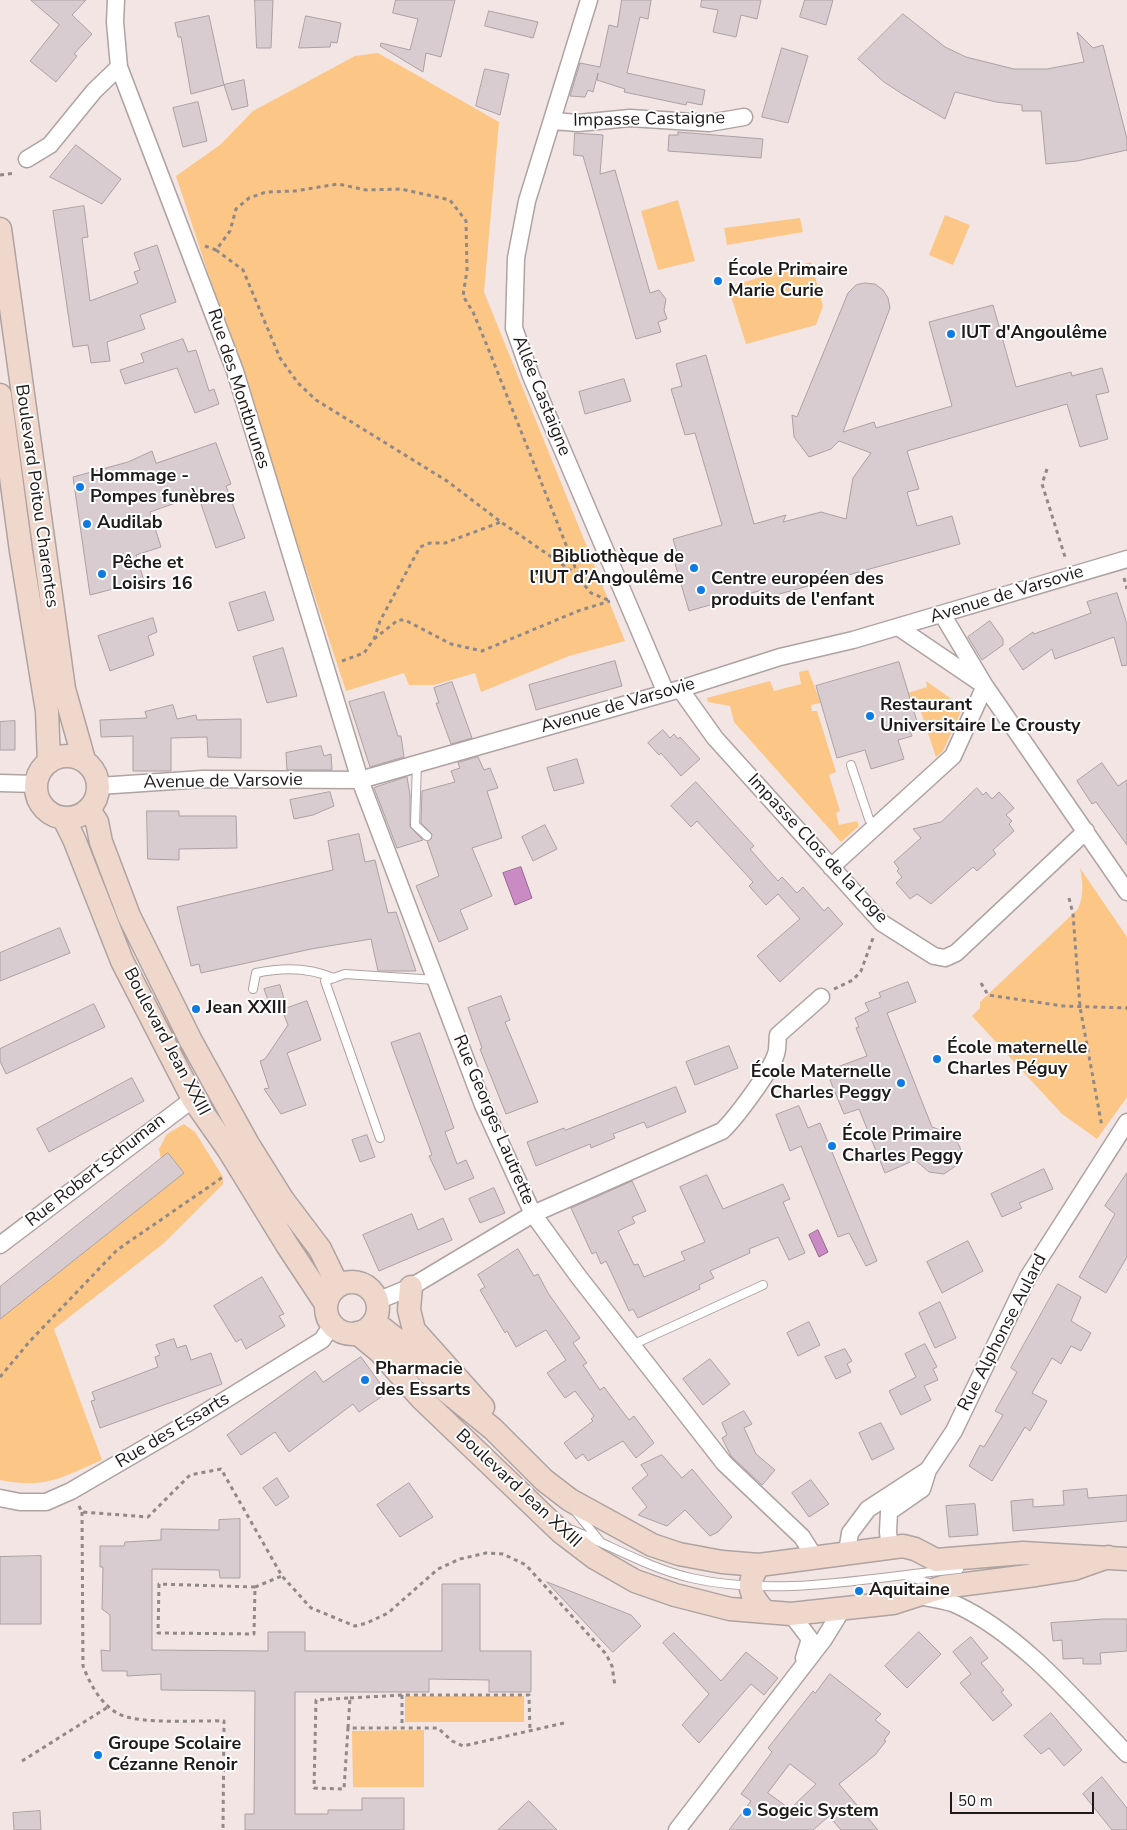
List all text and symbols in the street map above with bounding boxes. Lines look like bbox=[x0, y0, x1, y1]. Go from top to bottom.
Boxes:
street label: Impasse Castaigne bbox=[573, 108, 725, 132]
place label: École Primaire Marie Curie bbox=[728, 260, 848, 302]
marker: École Primaire Marie Curie bbox=[712, 275, 724, 287]
street label: Rue des Montbrunes bbox=[202, 306, 274, 472]
place label: IUT d'Angoulême bbox=[961, 323, 1107, 345]
marker: IUT d'Angoulême bbox=[945, 328, 957, 340]
street label: Allée Castaigne bbox=[507, 333, 575, 459]
street label: Boulevard Poitou Charentes bbox=[10, 383, 62, 609]
place label: Hommage - Pompes funèbres bbox=[90, 466, 235, 508]
marker: Hommage - Pompes funèbres bbox=[74, 481, 86, 493]
place label: Audilab bbox=[97, 513, 163, 535]
marker: Audilab bbox=[81, 518, 93, 530]
place label: Bibliothèque de l’IUT d’Angoulême bbox=[530, 547, 684, 590]
place label: Pêche et Loisirs 16 bbox=[112, 553, 193, 596]
street label: Avenue de Varsovie bbox=[928, 561, 1086, 629]
marker: Bibliothèque de l’IUT d’Angoulême bbox=[688, 562, 700, 574]
marker: Pêche et Loisirs 16 bbox=[96, 568, 108, 580]
place label: Centre européen des produits de l'enfant bbox=[711, 569, 884, 612]
marker: Centre européen des produits de l'enfant bbox=[695, 584, 707, 596]
street label: Avenue de Varsovie bbox=[538, 674, 698, 738]
place label: Restaurant Universitaire Le Crousty bbox=[880, 695, 1080, 738]
marker: Restaurant Universitaire Le Crousty bbox=[864, 710, 876, 722]
street label: Avenue de Varsovie bbox=[143, 770, 303, 794]
street label: Impasse Clos de la Loge bbox=[742, 770, 892, 928]
street label: Boulevard Jean XXIII bbox=[118, 964, 214, 1120]
place label: Jean XXIII bbox=[206, 998, 287, 1020]
marker: Jean XXIII bbox=[190, 1003, 202, 1015]
street label: Rue Georges Lautrette bbox=[447, 1032, 539, 1208]
place label: École maternelle Charles Péguy bbox=[947, 1038, 1087, 1080]
marker: École maternelle Charles Péguy bbox=[931, 1053, 943, 1065]
place label: École Maternelle Charles Peggy bbox=[751, 1062, 891, 1104]
marker: École Maternelle Charles Peggy bbox=[895, 1077, 907, 1089]
street label: Rue Robert Schuman bbox=[22, 1110, 170, 1232]
place label: École Primaire Charles Peggy bbox=[842, 1125, 963, 1168]
marker: École Primaire Charles Peggy bbox=[826, 1140, 838, 1152]
street label: Rue Alphonse Aulard bbox=[954, 1251, 1052, 1415]
place label: Pharmacie des Essarts bbox=[375, 1359, 471, 1402]
marker: Pharmacie des Essarts bbox=[359, 1374, 371, 1386]
street label: Rue des Essarts bbox=[112, 1389, 234, 1473]
street label: Boulevard Jean XXIII bbox=[451, 1425, 585, 1553]
place label: Aquitaine bbox=[869, 1580, 950, 1602]
marker: Aquitaine bbox=[853, 1585, 865, 1597]
place label: Groupe Scolaire Cézanne Renoir bbox=[108, 1734, 241, 1776]
marker: Groupe Scolaire Cézanne Renoir bbox=[92, 1749, 104, 1761]
scale bar bbox=[952, 1782, 1096, 1814]
text: 50 m bbox=[958, 1791, 993, 1811]
place label: Sogeic System bbox=[757, 1801, 879, 1823]
marker: Sogeic System bbox=[741, 1806, 753, 1818]

